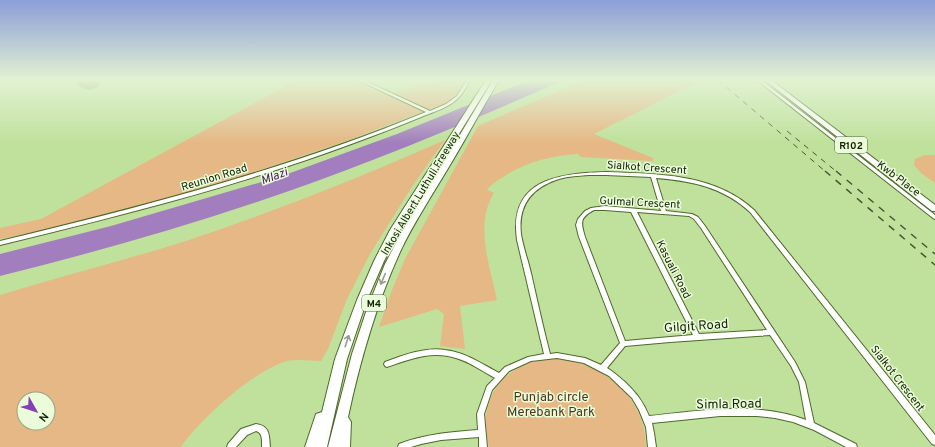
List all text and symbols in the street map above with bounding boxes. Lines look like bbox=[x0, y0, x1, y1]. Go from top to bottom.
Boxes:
street label: Inkosi Albert Luthuli Freeway bbox=[378, 129, 464, 258]
road number: R102 bbox=[835, 137, 867, 153]
street label: Sialkot Crescent bbox=[606, 158, 687, 178]
street label: Kwb Place bbox=[874, 158, 923, 200]
street label: Reunion Road bbox=[179, 161, 249, 195]
water label: Mlazi bbox=[259, 164, 291, 189]
street label: Gulmal Crescent bbox=[599, 194, 681, 212]
street label: Kasuali Road bbox=[652, 238, 694, 301]
one-way arrow bbox=[379, 273, 386, 285]
road number: M4 bbox=[362, 295, 386, 311]
street label: Gilgit Road bbox=[663, 317, 729, 337]
one-way arrow bbox=[344, 335, 351, 348]
street label: Sialkot Crescent bbox=[867, 343, 927, 414]
park label: Punjab circle Merebank Park bbox=[507, 390, 595, 421]
north arrow bbox=[16, 391, 56, 431]
street label: Simla Road bbox=[696, 396, 762, 414]
text: N bbox=[35, 409, 51, 424]

